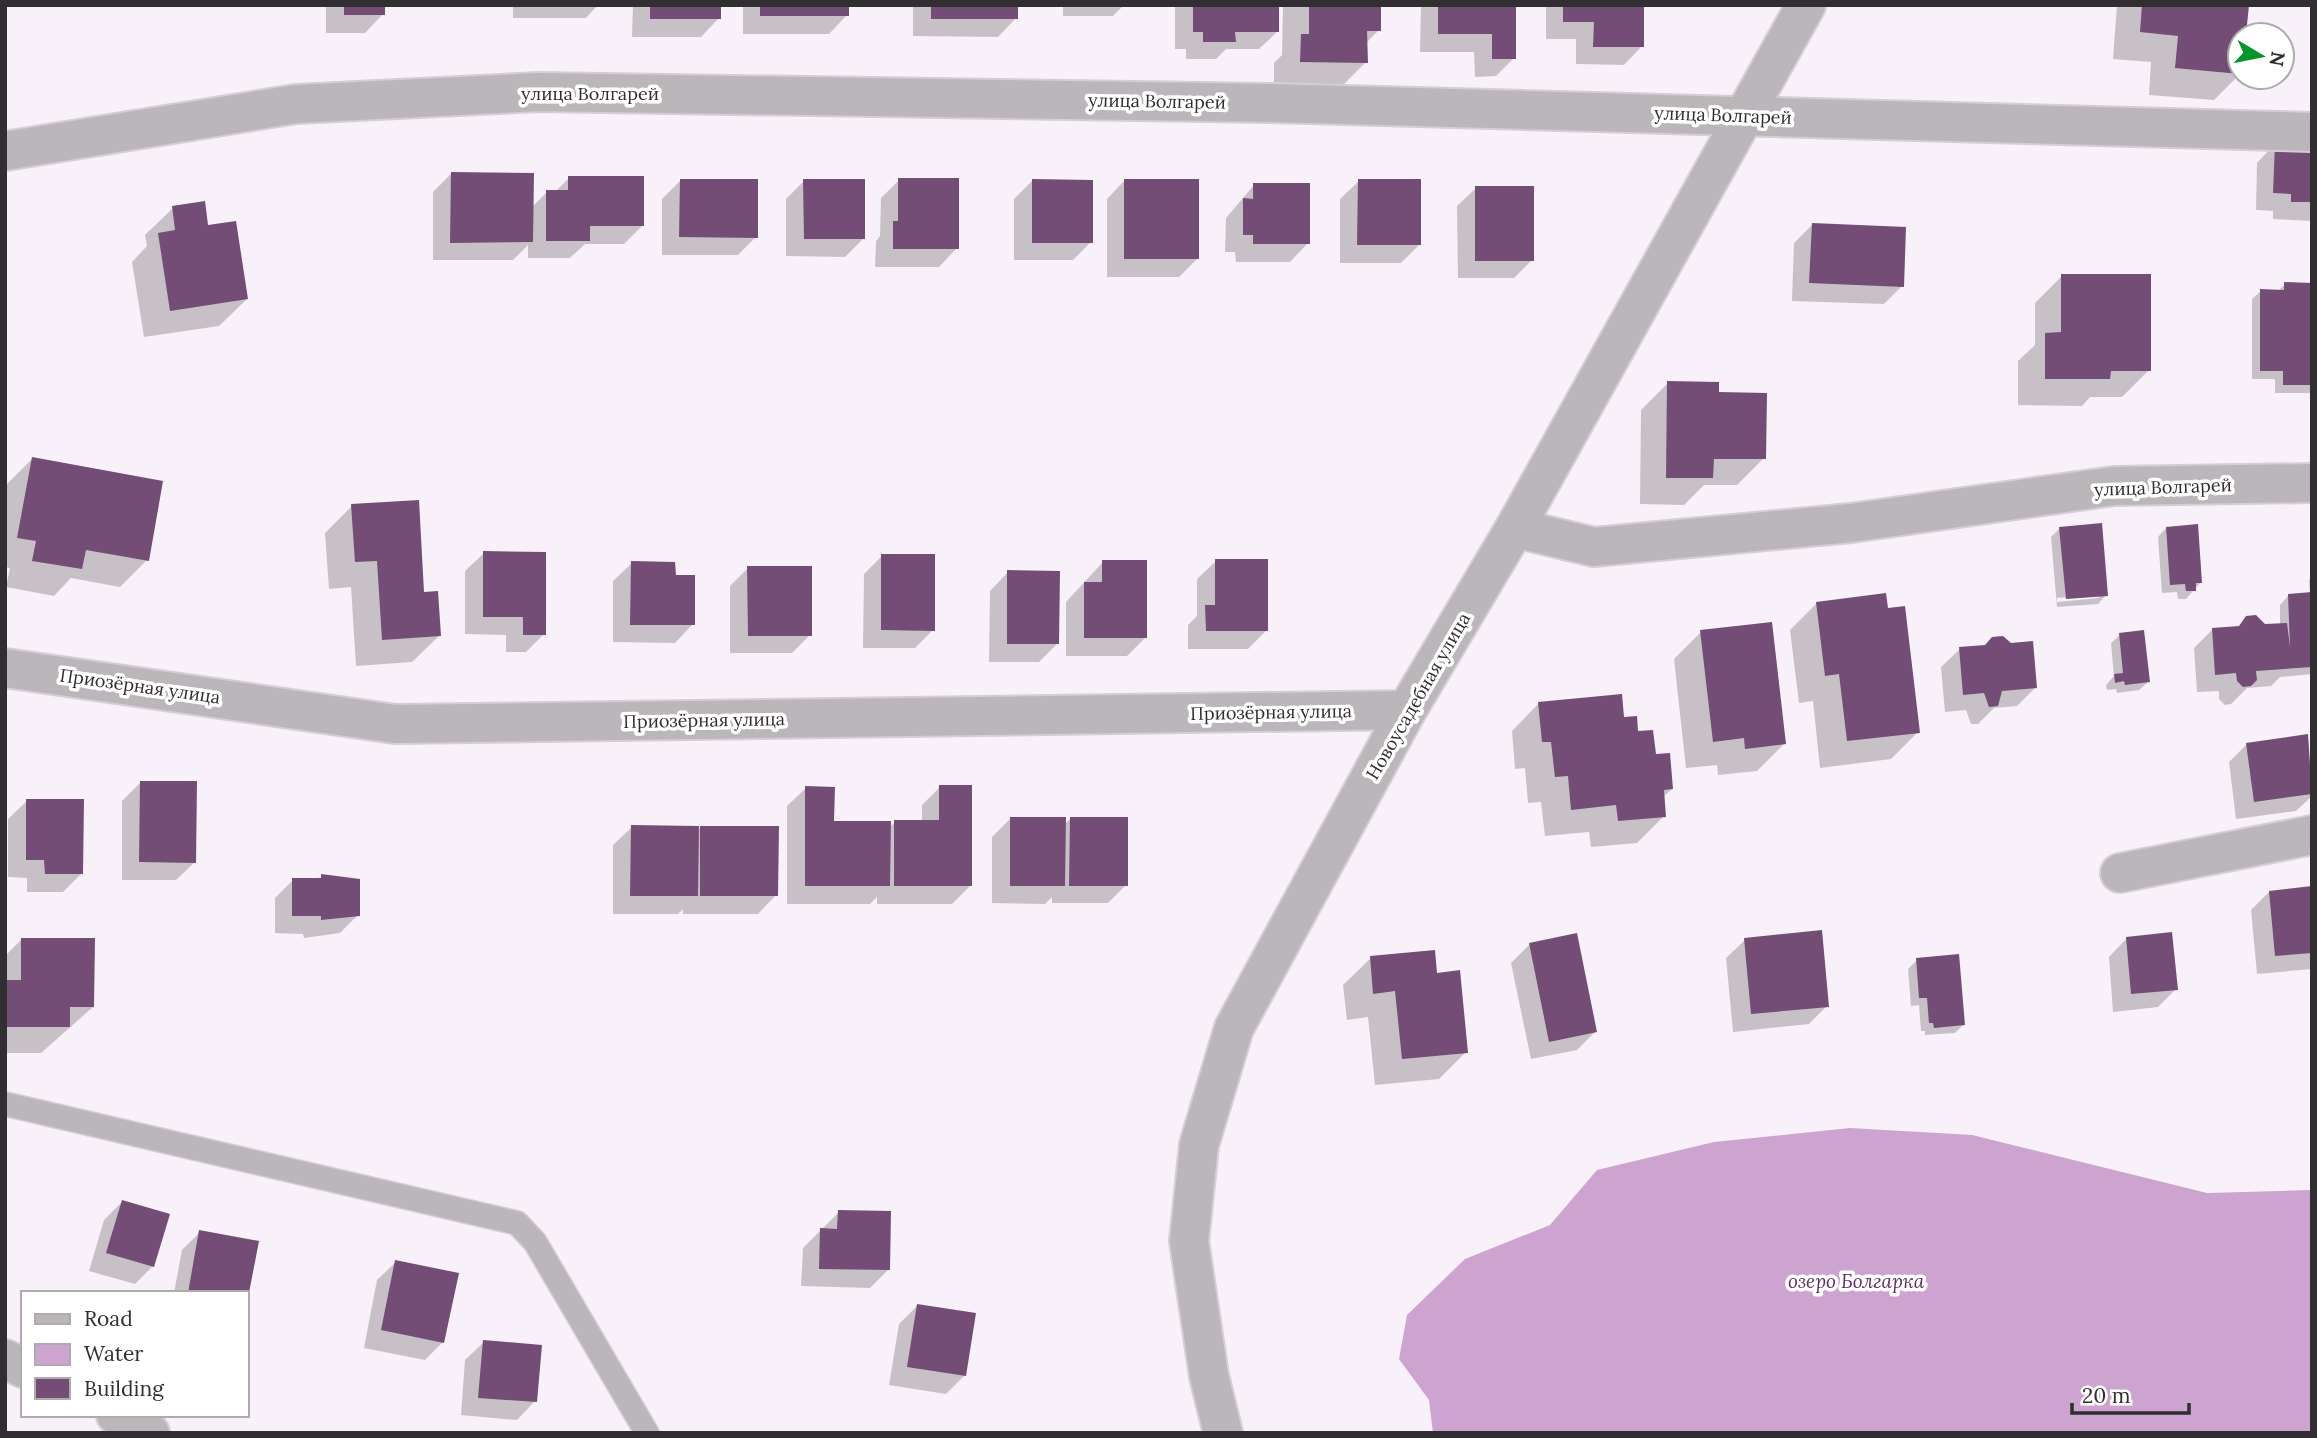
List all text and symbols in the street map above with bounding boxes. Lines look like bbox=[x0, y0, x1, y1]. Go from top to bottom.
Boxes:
north arrow bbox=[2226, 21, 2296, 91]
text: N bbox=[2265, 50, 2291, 69]
street label: улица Волгарей bbox=[521, 82, 659, 105]
street label: улица Волгарей bbox=[1088, 88, 1226, 114]
street label: улица Волгарей bbox=[1654, 101, 1792, 129]
street label: улица Волгарей bbox=[2094, 473, 2232, 501]
street label: Новоусадебная улица bbox=[1361, 608, 1475, 784]
street label: Приозёрная улица bbox=[58, 663, 222, 709]
street label: Приозёрная улица bbox=[1190, 699, 1352, 725]
street label: Приозёрная улица bbox=[623, 707, 785, 733]
water label: озеро Болгарка bbox=[1788, 1269, 1925, 1293]
legend bbox=[21, 1291, 248, 1417]
text: Road bbox=[84, 1305, 133, 1332]
text: Water bbox=[84, 1340, 143, 1367]
scale bar bbox=[2072, 1372, 2189, 1416]
text: Building bbox=[84, 1375, 164, 1402]
text: 20 m bbox=[2082, 1382, 2131, 1409]

